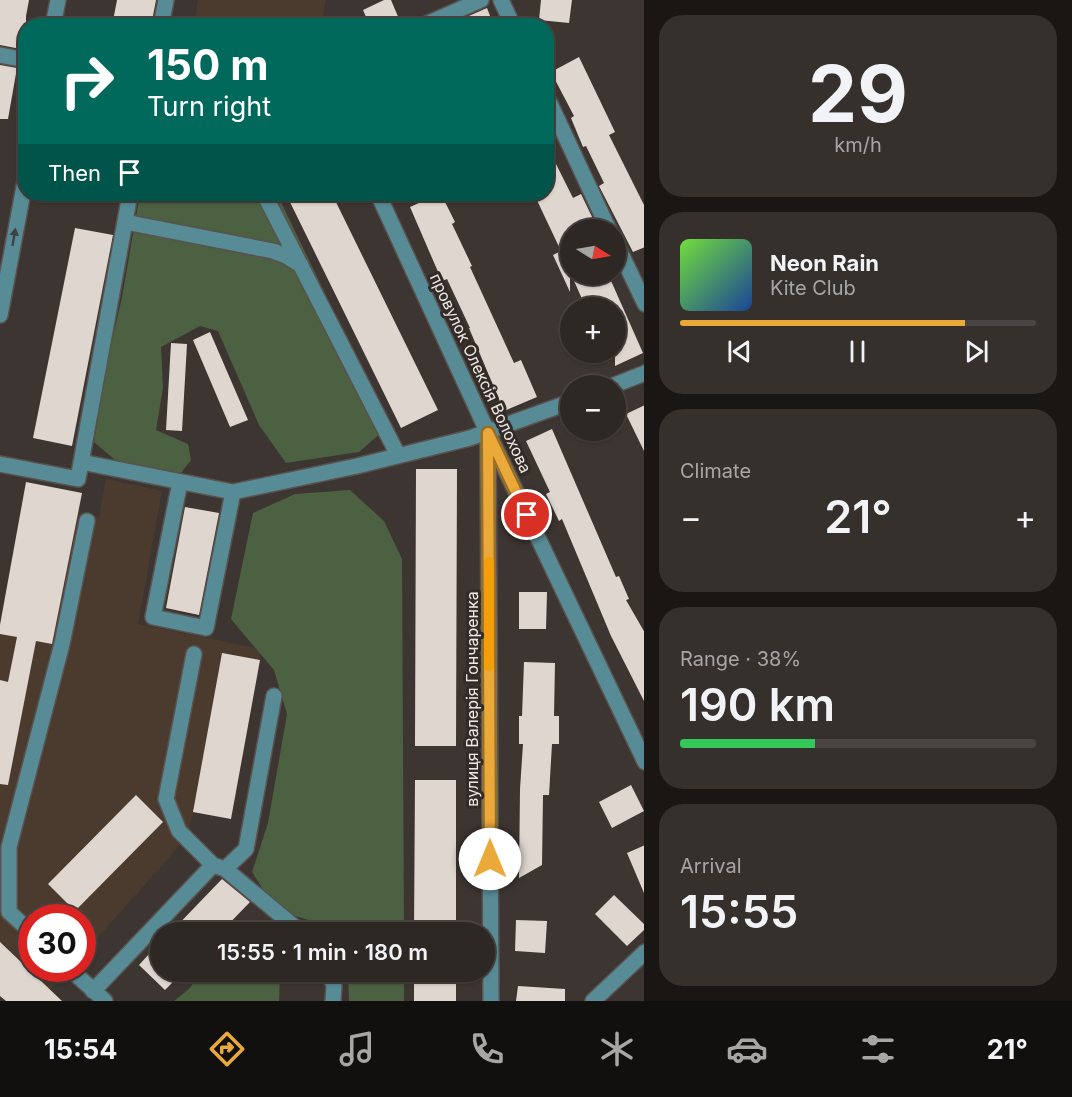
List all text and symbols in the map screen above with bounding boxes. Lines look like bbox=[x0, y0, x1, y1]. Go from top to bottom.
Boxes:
text: 150 m bbox=[147, 39, 269, 90]
icon: right bbox=[48, 42, 126, 120]
text: 29 bbox=[808, 46, 908, 141]
text: Turn right bbox=[147, 90, 271, 123]
text: km/h bbox=[834, 133, 882, 157]
icon: arrive bbox=[113, 156, 146, 189]
text: Then bbox=[48, 160, 101, 186]
north arrow bbox=[560, 219, 626, 285]
map controls bbox=[560, 219, 626, 441]
one-way arrow bbox=[10, 227, 19, 246]
text: Neon Rain bbox=[770, 250, 879, 276]
street label: провулок Олексія Волохова bbox=[426, 270, 536, 476]
text: Kite Club bbox=[770, 276, 856, 300]
button: + bbox=[560, 297, 626, 363]
icon: previous bbox=[723, 335, 756, 368]
icon: pause bbox=[841, 335, 874, 368]
icon: next bbox=[960, 335, 993, 368]
button: − bbox=[560, 375, 626, 441]
text: Climate bbox=[680, 459, 751, 483]
pin bbox=[501, 489, 552, 540]
text: 21° bbox=[824, 489, 892, 544]
text: − bbox=[680, 497, 702, 537]
text: + bbox=[1014, 497, 1036, 537]
icon: arrive bbox=[510, 498, 543, 531]
street label: вулиця Валерія Гончаренка bbox=[462, 591, 482, 807]
text: Range · 38% bbox=[680, 647, 801, 671]
text: 190 km bbox=[680, 677, 835, 732]
position arrow bbox=[458, 827, 522, 891]
text: Arrival bbox=[680, 854, 742, 878]
text: 15:55 bbox=[680, 884, 798, 939]
speed limit sign: 30 bbox=[18, 904, 96, 982]
text: 15:55 · 1 min · 180 m bbox=[217, 939, 428, 965]
icon: directions bbox=[206, 1028, 248, 1070]
icon: music bbox=[336, 1028, 378, 1070]
icon: phone bbox=[466, 1028, 508, 1070]
icon: climate bbox=[596, 1028, 638, 1070]
icon: car bbox=[726, 1028, 768, 1070]
icon: filters bbox=[857, 1028, 899, 1070]
text: 15:54 bbox=[44, 1033, 118, 1066]
text: 21° bbox=[987, 1033, 1028, 1066]

